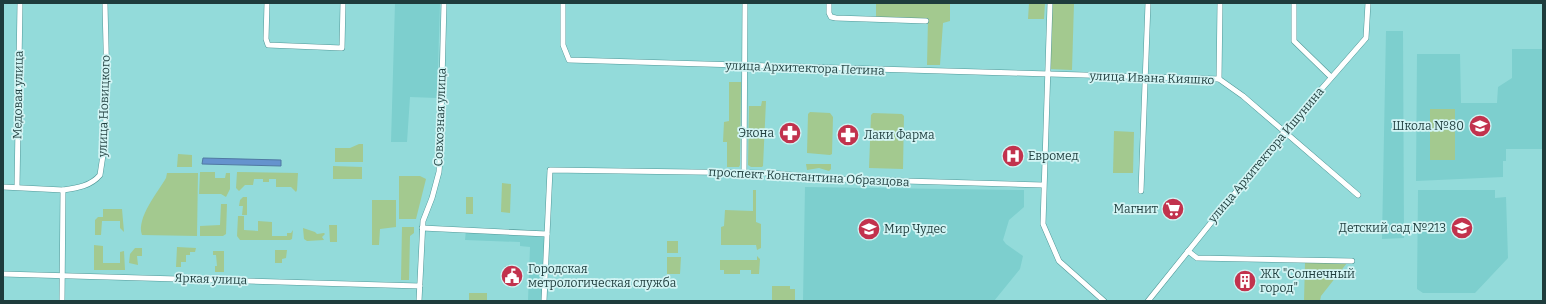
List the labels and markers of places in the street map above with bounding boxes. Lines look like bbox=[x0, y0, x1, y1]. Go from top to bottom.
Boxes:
school or university icon: Школа №80 bbox=[1467, 113, 1493, 139]
place label: Школа №80 bbox=[1392, 119, 1464, 133]
pharmacy icon: Экона bbox=[777, 120, 803, 146]
pharmacy icon: Лаки Фарма bbox=[835, 122, 861, 148]
place label: Экона bbox=[738, 126, 774, 140]
place label: Лаки Фарма bbox=[864, 128, 935, 142]
hospital icon: Евромед bbox=[1000, 143, 1026, 169]
place label: Евромед bbox=[1028, 149, 1079, 163]
supermarket icon: Магнит bbox=[1160, 196, 1186, 222]
place label: Магнит bbox=[1113, 202, 1158, 216]
school or university icon: Детский сад №213 bbox=[1449, 215, 1475, 241]
school or university icon: Мир Чудес bbox=[856, 216, 882, 242]
place label: Детский сад №213 bbox=[1339, 221, 1446, 235]
place label: Мир Чудес bbox=[884, 222, 946, 236]
place label: Городская метрологическая служба bbox=[528, 262, 677, 290]
public building icon: Городская метрологическая служба bbox=[499, 263, 525, 289]
place label: ЖК "Солнечный город" bbox=[1260, 267, 1355, 295]
building icon: ЖК "Солнечный город" bbox=[1232, 268, 1258, 294]

